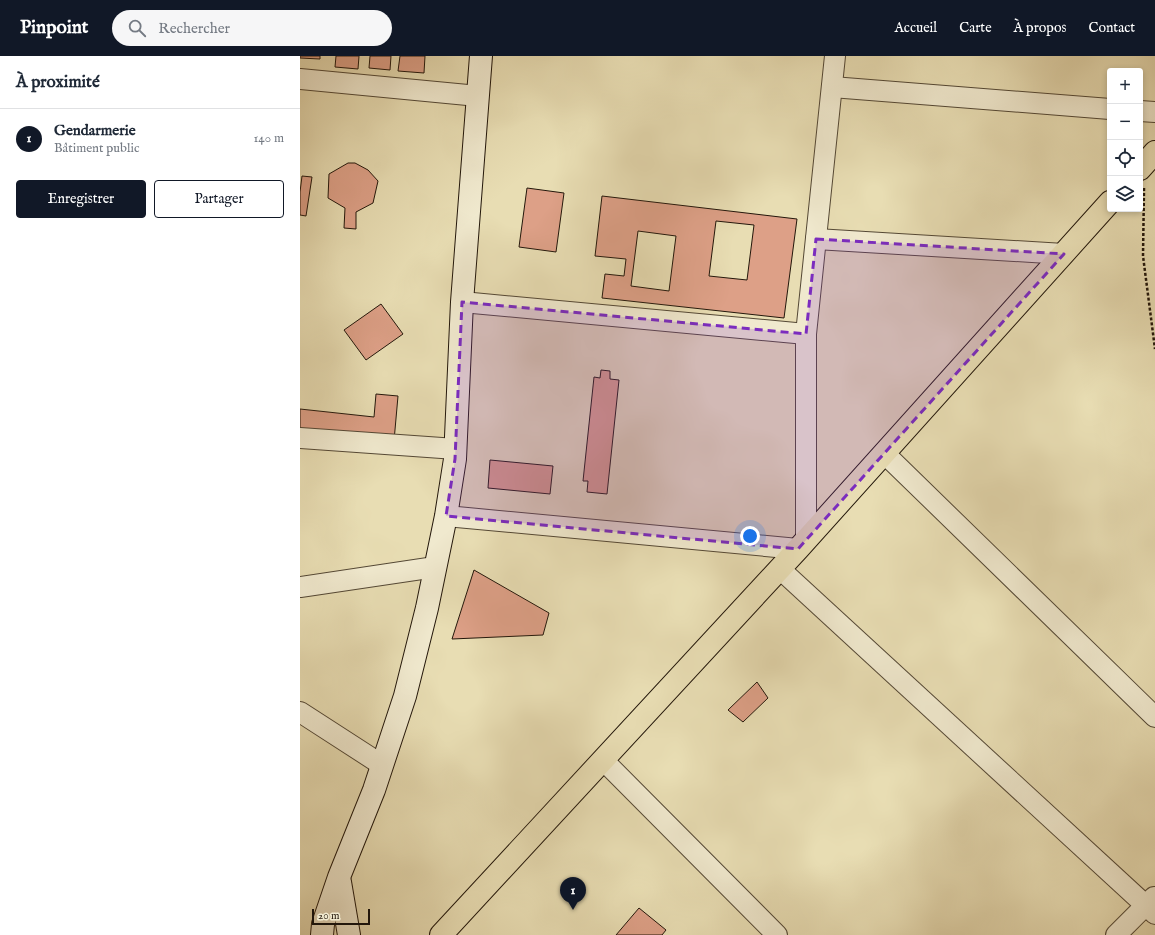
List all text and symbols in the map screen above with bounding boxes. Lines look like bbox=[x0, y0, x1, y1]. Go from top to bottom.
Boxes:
search box bbox=[112, 10, 392, 46]
text: Pinpoint bbox=[20, 16, 88, 40]
icon: search bbox=[126, 17, 148, 39]
text: Rechercher bbox=[158, 19, 230, 38]
text: Accueil bbox=[894, 19, 937, 37]
text: Carte bbox=[959, 19, 992, 37]
text: À propos bbox=[1014, 19, 1066, 37]
text: Contact bbox=[1088, 19, 1135, 37]
map controls bbox=[1107, 68, 1143, 212]
button: + bbox=[1107, 68, 1143, 104]
text: À proximité bbox=[16, 72, 100, 93]
button: − bbox=[1107, 104, 1143, 140]
text: Gendarmerie bbox=[54, 121, 136, 140]
text: 1 bbox=[27, 130, 31, 147]
text: 140 m bbox=[254, 130, 284, 147]
text: Bâtiment public bbox=[54, 140, 140, 157]
button: locate bbox=[1107, 140, 1143, 176]
button: layers bbox=[1107, 176, 1143, 212]
button: Enregistrer bbox=[16, 180, 146, 218]
button: Partager bbox=[154, 180, 284, 218]
your location bbox=[740, 526, 760, 546]
pin: 1 bbox=[560, 877, 586, 910]
scale bar bbox=[312, 907, 370, 926]
text: 20 m bbox=[318, 909, 339, 923]

